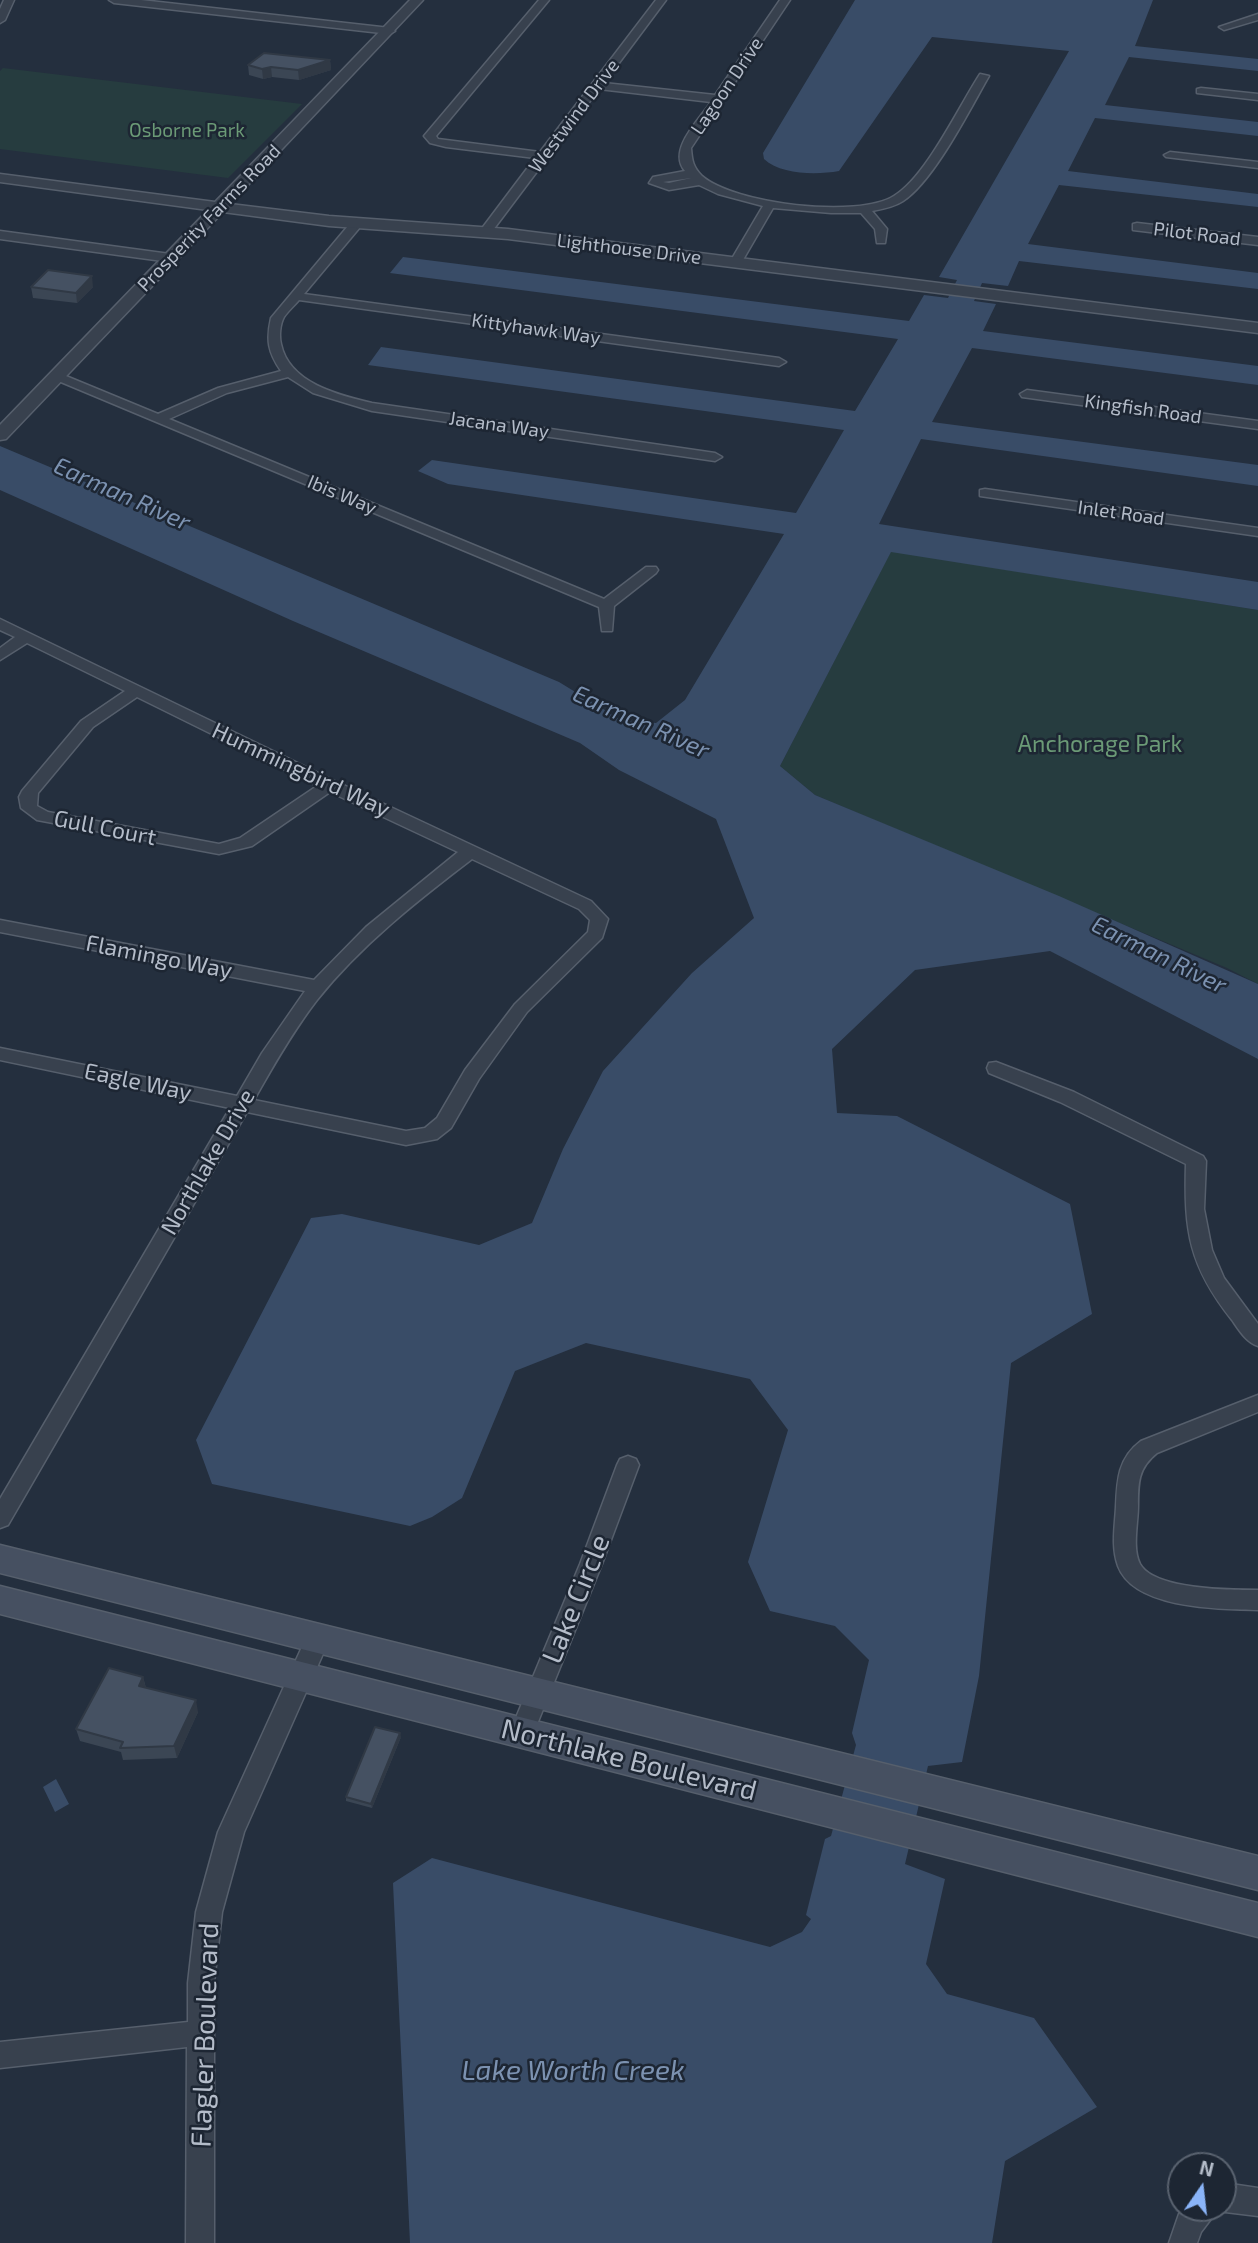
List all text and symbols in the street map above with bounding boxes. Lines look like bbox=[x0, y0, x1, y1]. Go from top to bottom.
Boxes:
street label: Lagoon Drive bbox=[686, 33, 768, 139]
street label: Westwind Drive bbox=[524, 55, 624, 177]
park label: Osborne Park bbox=[129, 120, 245, 142]
street label: Prosperity Farms Road bbox=[133, 139, 285, 297]
street label: Pilot Road bbox=[1152, 217, 1242, 251]
street label: Lighthouse Drive bbox=[556, 229, 702, 269]
street label: Kittyhawk Way bbox=[470, 309, 602, 349]
street label: Kingfish Road bbox=[1083, 390, 1203, 428]
street label: Jacana Way bbox=[448, 407, 550, 443]
water label: Earman River bbox=[49, 451, 195, 537]
street label: Ibis Way bbox=[304, 470, 380, 520]
street label: Inlet Road bbox=[1076, 496, 1166, 530]
water label: Earman River bbox=[568, 679, 714, 765]
street label: Hummingbird Way bbox=[208, 717, 394, 823]
park label: Anchorage Park bbox=[1018, 730, 1182, 758]
street label: Gull Court bbox=[52, 805, 158, 851]
water label: Earman River bbox=[1087, 910, 1231, 1000]
street label: Flamingo Way bbox=[84, 929, 234, 985]
street label: Eagle Way bbox=[82, 1057, 194, 1107]
street label: Northlake Drive bbox=[155, 1084, 261, 1240]
street label: Lake Circle bbox=[535, 1530, 617, 1668]
street label: Northlake Boulevard bbox=[498, 1712, 760, 1808]
street label: Flagler Boulevard bbox=[184, 1922, 226, 2148]
water label: Lake Worth Creek bbox=[461, 2054, 685, 2088]
north arrow bbox=[1167, 2152, 1237, 2222]
text: N bbox=[1197, 2155, 1216, 2181]

